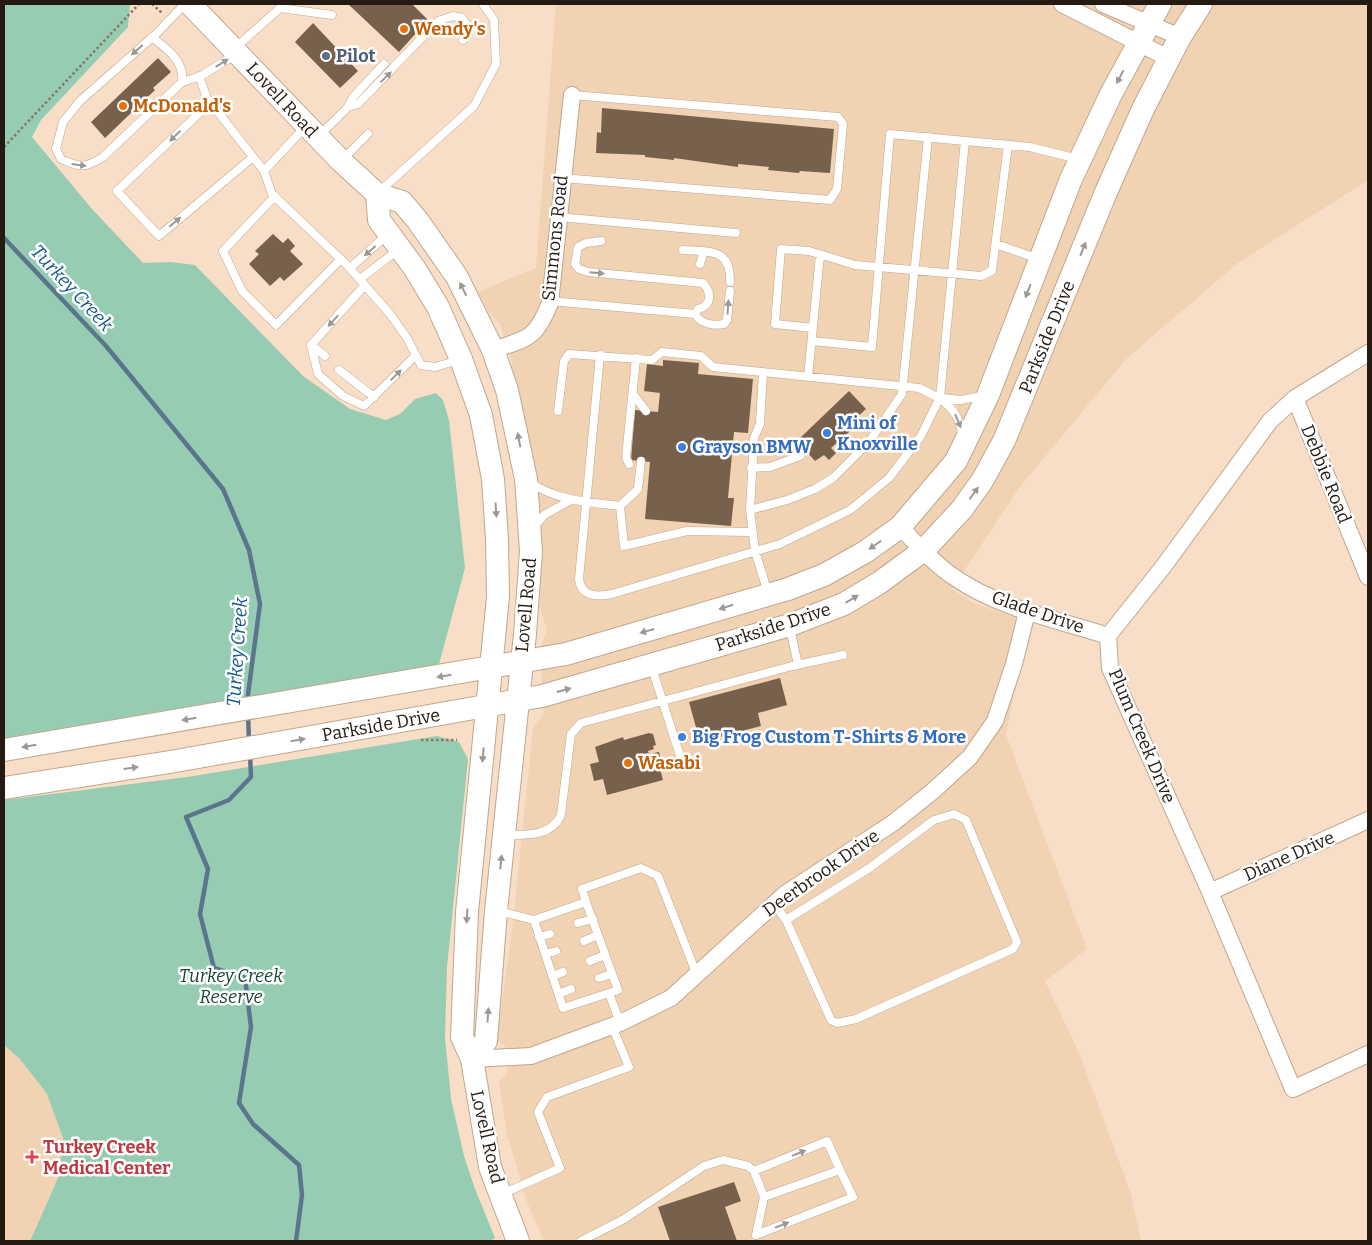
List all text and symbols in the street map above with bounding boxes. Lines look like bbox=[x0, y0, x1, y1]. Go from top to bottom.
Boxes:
place label: Wendy's bbox=[414, 18, 486, 40]
marker: Wendy's bbox=[398, 23, 410, 35]
one-way arrow bbox=[132, 44, 144, 56]
place label: Pilot bbox=[336, 45, 376, 67]
marker: Pilot bbox=[320, 50, 332, 62]
street label: Lovell Road bbox=[242, 58, 323, 142]
one-way arrow bbox=[215, 59, 229, 68]
one-way arrow bbox=[1116, 70, 1124, 84]
one-way arrow bbox=[380, 72, 392, 84]
place label: McDonald's bbox=[133, 95, 231, 117]
marker: McDonald's bbox=[117, 100, 129, 112]
one-way arrow bbox=[169, 130, 181, 142]
one-way arrow bbox=[72, 161, 88, 169]
street label: Simmons Road bbox=[537, 174, 573, 302]
one-way arrow bbox=[169, 217, 182, 228]
water label: Turkey Creek bbox=[26, 240, 118, 336]
one-way arrow bbox=[1080, 242, 1087, 257]
one-way arrow bbox=[364, 245, 376, 256]
one-way arrow bbox=[589, 269, 605, 277]
street label: Parkside Drive bbox=[1014, 277, 1080, 397]
one-way arrow bbox=[459, 282, 467, 296]
one-way arrow bbox=[1024, 283, 1031, 298]
one-way arrow bbox=[725, 299, 733, 315]
one-way arrow bbox=[327, 315, 338, 328]
one-way arrow bbox=[389, 369, 401, 381]
place label: Mini of Knoxville bbox=[837, 412, 918, 455]
one-way arrow bbox=[954, 414, 962, 428]
street label: Debbie Road bbox=[1296, 421, 1356, 527]
marker: Mini of Knoxville bbox=[821, 427, 833, 439]
one-way arrow bbox=[515, 433, 523, 448]
place label: Grayson BMW bbox=[692, 436, 812, 458]
marker: Grayson BMW bbox=[676, 441, 688, 453]
one-way arrow bbox=[968, 487, 979, 500]
one-way arrow bbox=[492, 502, 500, 518]
one-way arrow bbox=[868, 540, 882, 550]
street label: Lovell Road bbox=[511, 556, 541, 653]
street label: Glade Drive bbox=[989, 586, 1087, 638]
one-way arrow bbox=[846, 594, 859, 604]
water label: Turkey Creek bbox=[222, 596, 252, 707]
street label: Parkside Drive bbox=[713, 598, 833, 656]
one-way arrow bbox=[719, 604, 734, 612]
one-way arrow bbox=[639, 628, 654, 636]
street label: Plum Creek Drive bbox=[1104, 665, 1180, 807]
one-way arrow bbox=[436, 673, 452, 681]
one-way arrow bbox=[557, 685, 572, 693]
street label: Parkside Drive bbox=[320, 704, 442, 746]
one-way arrow bbox=[180, 715, 196, 723]
place label: Big Frog Custom T-Shirts & More bbox=[692, 726, 966, 748]
marker: Big Frog Custom T-Shirts & More bbox=[676, 731, 688, 743]
one-way arrow bbox=[291, 735, 307, 743]
one-way arrow bbox=[20, 742, 36, 750]
one-way arrow bbox=[479, 747, 487, 763]
place label: Wasabi bbox=[638, 752, 701, 774]
marker: Wasabi bbox=[622, 757, 634, 769]
one-way arrow bbox=[123, 764, 139, 772]
street label: Deerbrook Drive bbox=[759, 825, 883, 921]
street label: Diane Drive bbox=[1240, 826, 1338, 886]
one-way arrow bbox=[497, 854, 505, 870]
one-way arrow bbox=[463, 909, 471, 925]
park label: Turkey Creek Reserve bbox=[179, 965, 283, 1008]
one-way arrow bbox=[484, 1007, 492, 1023]
street label: Lovell Road bbox=[466, 1088, 508, 1186]
place label: Turkey Creek Medical Center bbox=[43, 1136, 171, 1179]
one-way arrow bbox=[792, 1148, 806, 1156]
marker: Turkey Creek Medical Center bbox=[25, 1150, 39, 1164]
one-way arrow bbox=[775, 1221, 790, 1229]

